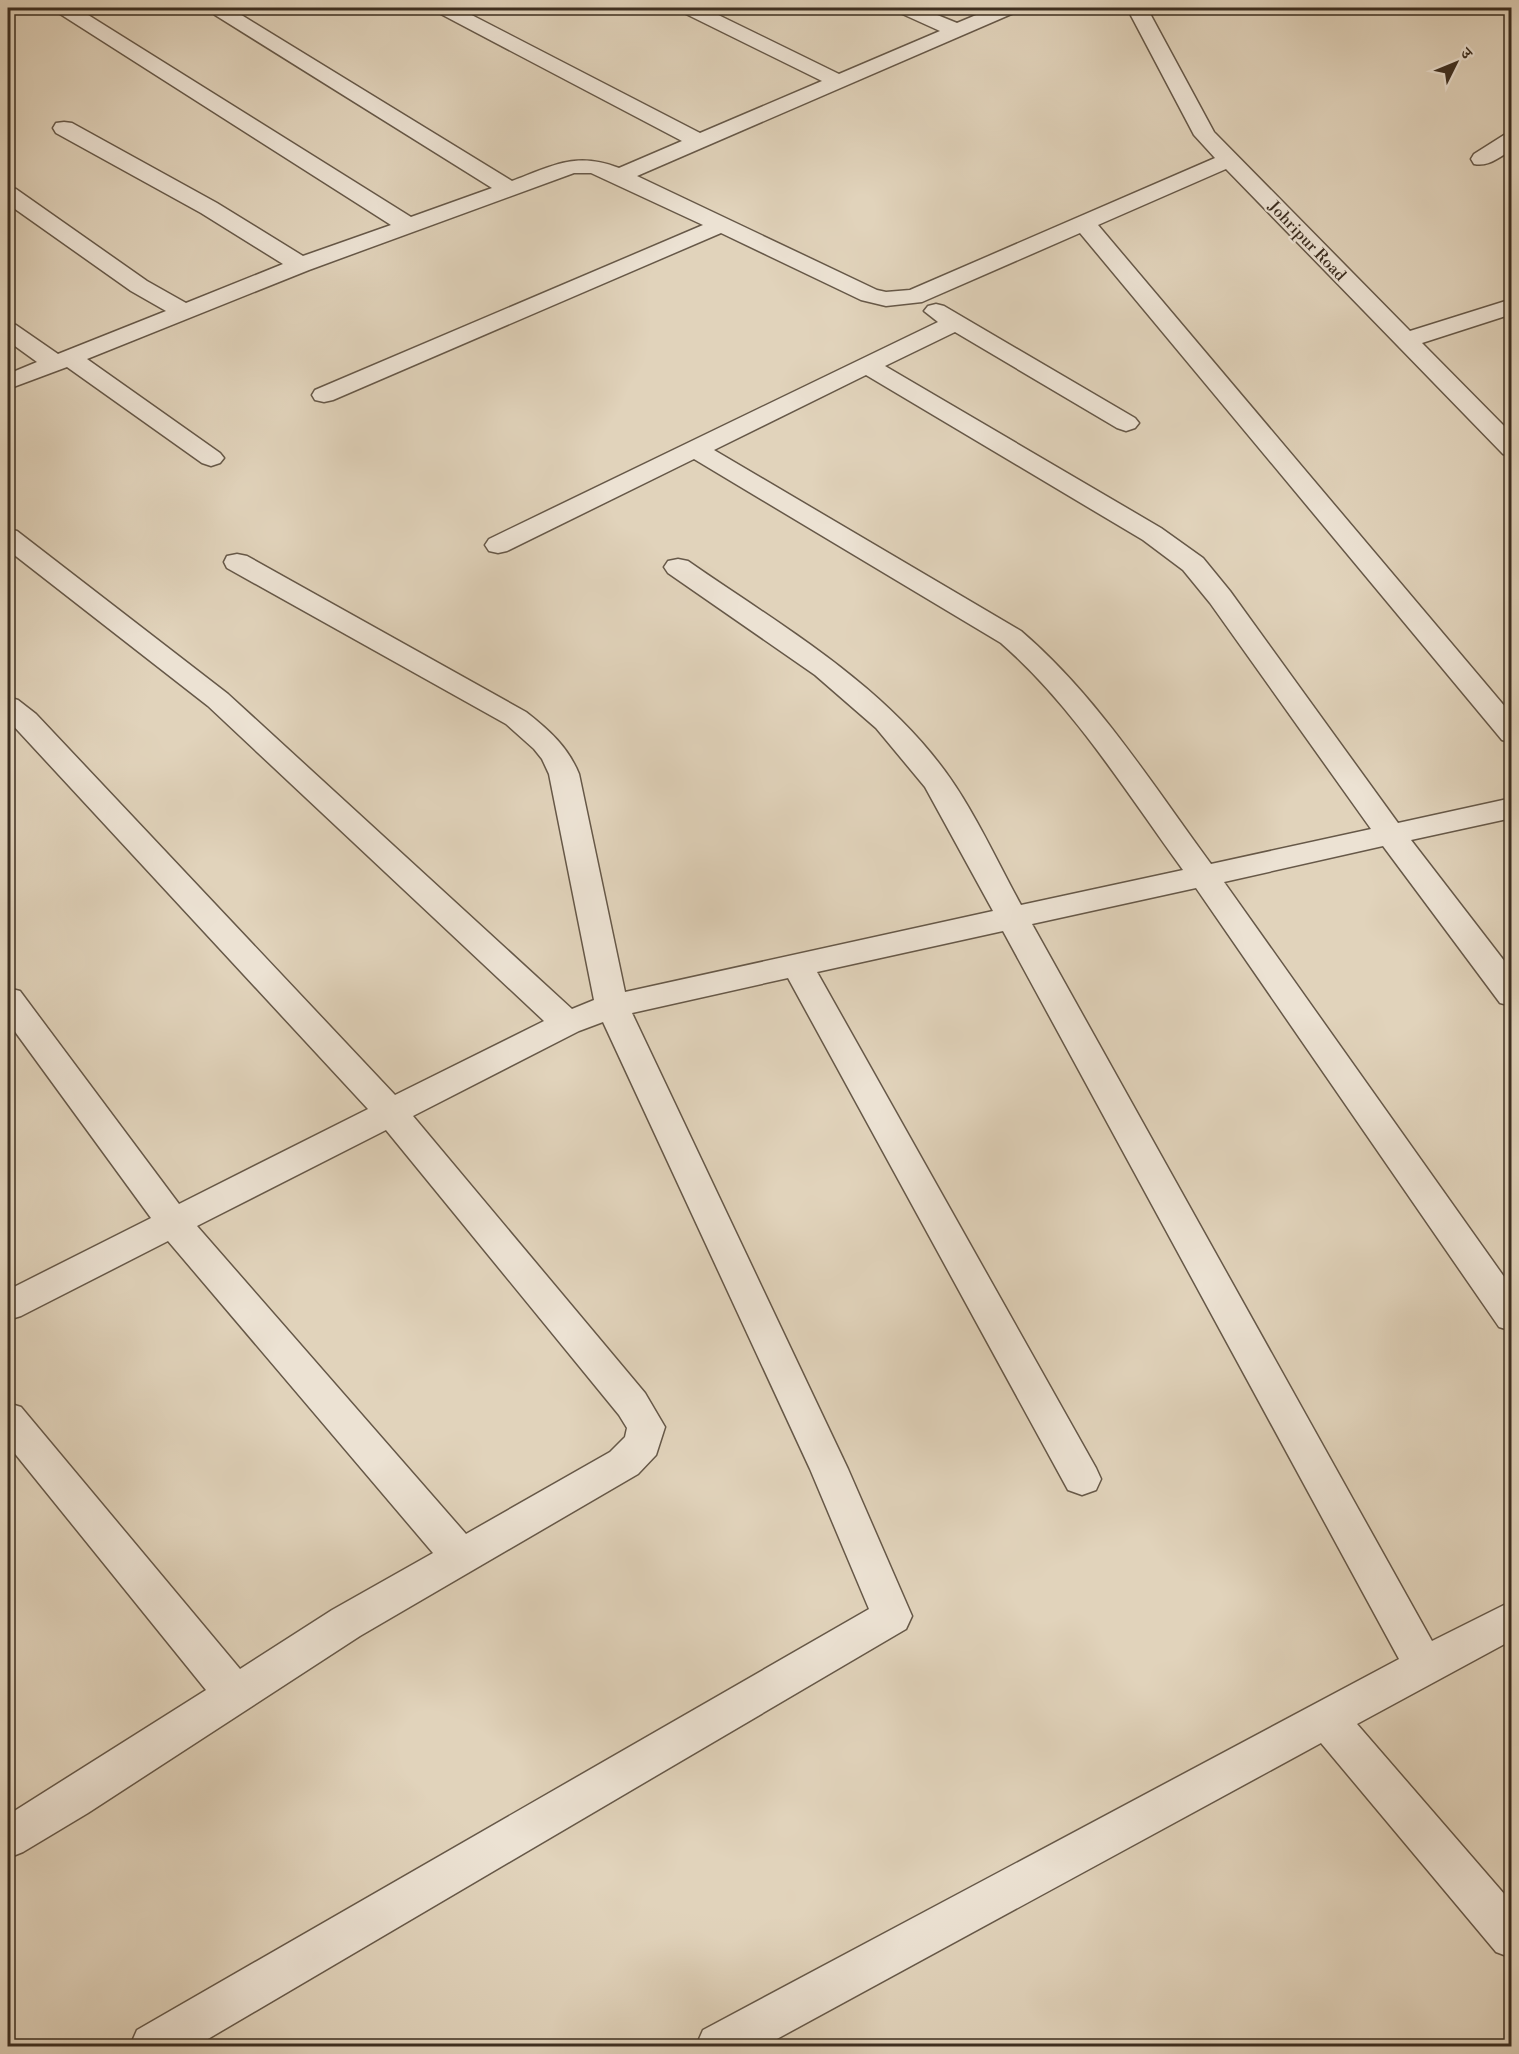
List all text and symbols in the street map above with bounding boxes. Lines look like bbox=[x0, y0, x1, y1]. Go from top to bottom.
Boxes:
north arrow bbox=[1426, 33, 1486, 93]
text: उ bbox=[1455, 43, 1478, 65]
street label: Johripur Road bbox=[1263, 196, 1350, 285]

